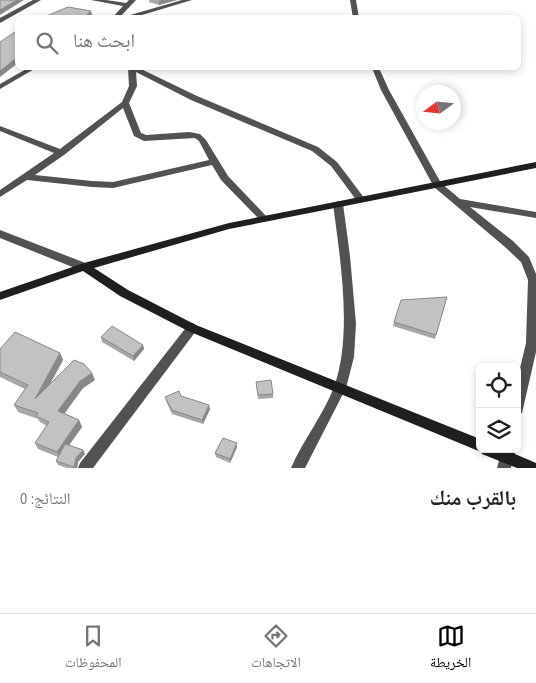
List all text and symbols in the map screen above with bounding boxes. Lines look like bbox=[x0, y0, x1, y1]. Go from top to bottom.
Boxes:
search box bbox=[15, 15, 521, 70]
text: ابحث هنا bbox=[73, 28, 135, 52]
icon: search bbox=[33, 29, 61, 57]
north arrow bbox=[416, 85, 461, 130]
map controls bbox=[476, 363, 521, 453]
button: locate bbox=[476, 363, 521, 408]
button: layers bbox=[476, 408, 521, 453]
text: بالقرب منك bbox=[430, 484, 516, 511]
text: النتائج: 0 bbox=[20, 488, 71, 508]
tab: المحفوظات bbox=[65, 622, 122, 676]
tab: الاتجاهات bbox=[251, 622, 301, 676]
tab: الخريطة bbox=[430, 622, 471, 676]

